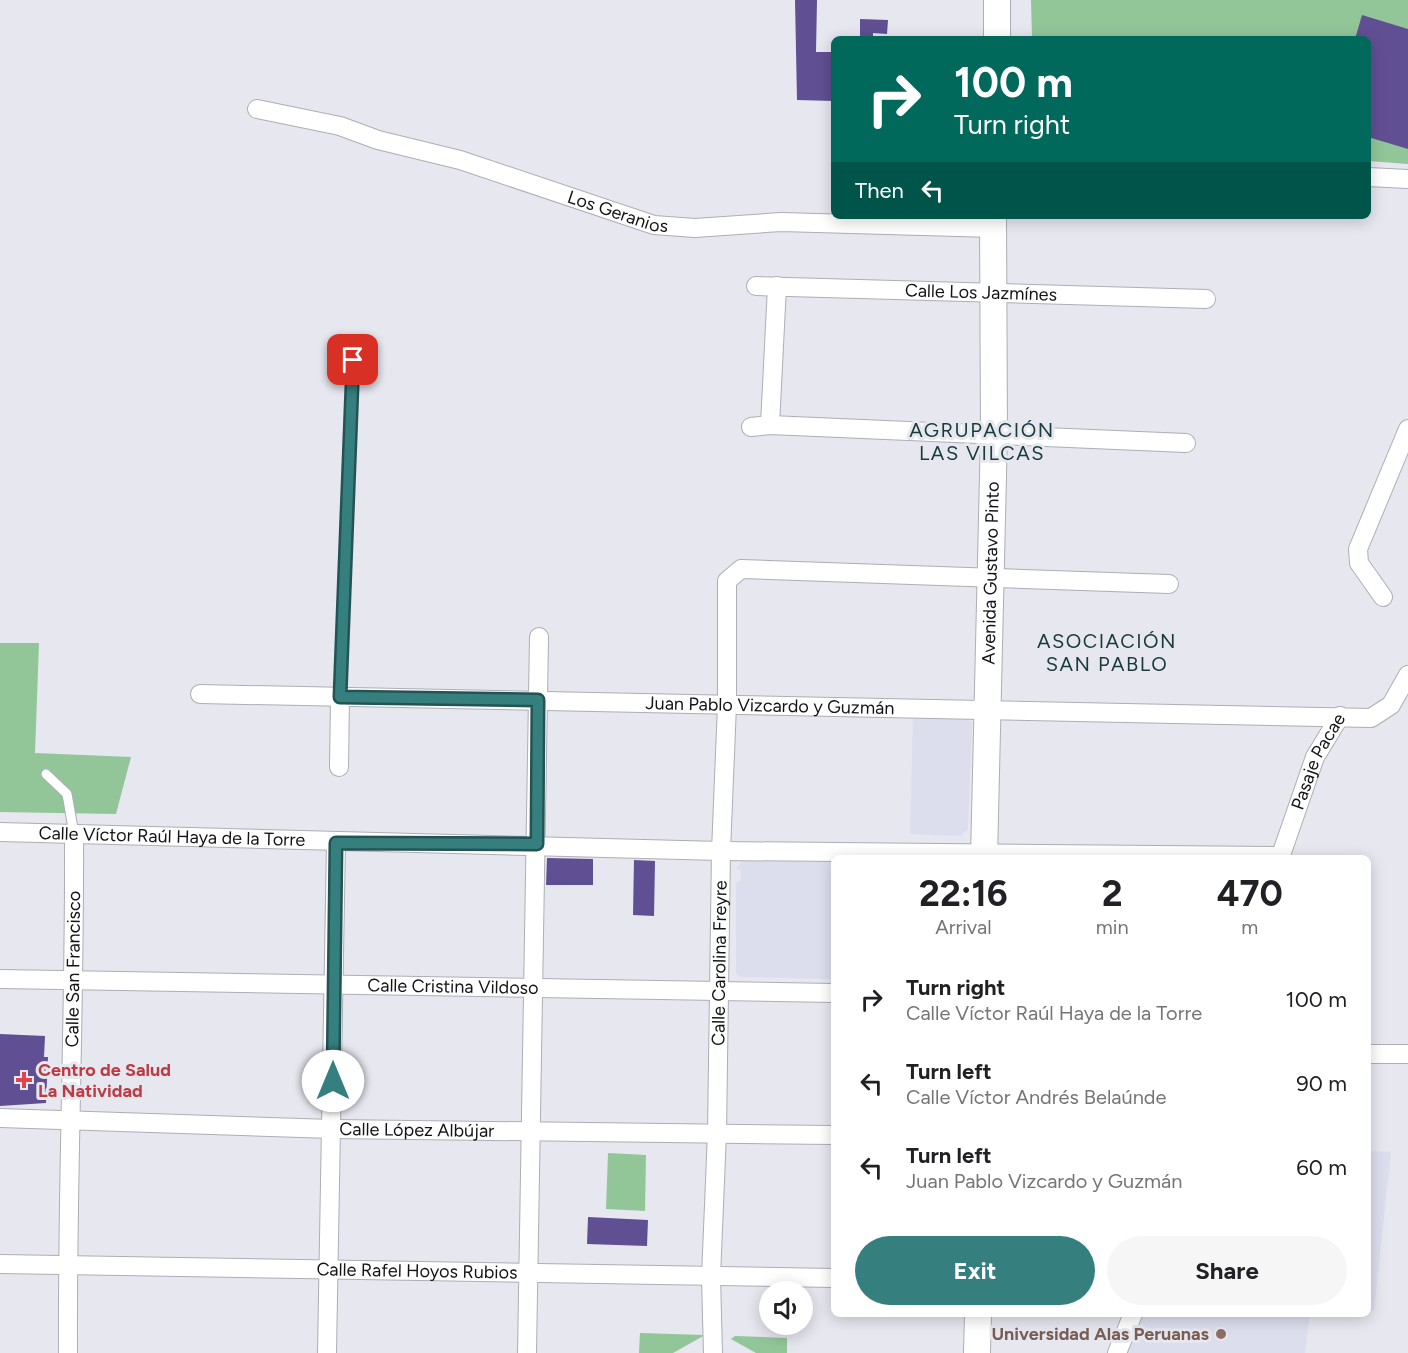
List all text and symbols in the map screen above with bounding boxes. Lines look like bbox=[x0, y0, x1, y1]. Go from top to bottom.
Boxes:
text: 100 m bbox=[954, 57, 1073, 108]
icon: right bbox=[855, 60, 933, 138]
text: Turn right bbox=[954, 108, 1070, 141]
icon: left bbox=[916, 174, 949, 207]
text: Then bbox=[855, 177, 904, 204]
street label: Los Geranios bbox=[565, 186, 669, 237]
street label: Calle Los Jazmínes bbox=[905, 279, 1057, 306]
pin bbox=[327, 334, 378, 385]
icon: arrive bbox=[336, 343, 369, 376]
district label: AGRUPACIÓN LAS VILCAS bbox=[909, 418, 1055, 465]
street label: Avenida Gustavo Pinto bbox=[978, 481, 1004, 665]
district label: ASOCIACIÓN SAN PABLO bbox=[1037, 629, 1177, 676]
street label: Juan Pablo Vizcardo y Guzmán bbox=[645, 692, 895, 719]
street label: Pasaje Pacae bbox=[1287, 709, 1350, 813]
street label: Calle Víctor Raúl Haya de la Torre bbox=[38, 822, 306, 851]
text: 22:16 bbox=[919, 872, 1008, 915]
text: 2 bbox=[1102, 872, 1123, 915]
text: 470 bbox=[1217, 872, 1283, 915]
street label: Calle Carolina Freyre bbox=[707, 880, 732, 1046]
street label: Calle San Francisco bbox=[61, 891, 85, 1048]
text: Arrival bbox=[935, 915, 992, 939]
text: min bbox=[1096, 915, 1129, 939]
text: m bbox=[1241, 915, 1258, 939]
street label: Calle Cristina Vildoso bbox=[367, 974, 539, 999]
text: Turn right bbox=[906, 974, 1005, 1001]
icon: right bbox=[855, 983, 888, 1016]
text: 100 m bbox=[1286, 986, 1347, 1013]
text: Calle Víctor Raúl Haya de la Torre bbox=[906, 1001, 1202, 1025]
position arrow bbox=[301, 1049, 365, 1113]
text: Turn left bbox=[906, 1058, 992, 1085]
place label: Centro de Salud La Natividad bbox=[38, 1059, 171, 1102]
icon: left bbox=[855, 1067, 888, 1100]
text: 90 m bbox=[1296, 1070, 1347, 1097]
marker: Centro de Salud La Natividad bbox=[15, 1071, 33, 1089]
text: Calle Víctor Andrés Belaúnde bbox=[906, 1085, 1167, 1109]
street label: Calle López Albújar bbox=[339, 1118, 494, 1142]
text: Turn left bbox=[906, 1142, 992, 1169]
icon: left bbox=[855, 1151, 888, 1184]
text: 60 m bbox=[1296, 1154, 1347, 1181]
text: Juan Pablo Vizcardo y Guzmán bbox=[906, 1169, 1182, 1193]
button: Exit bbox=[855, 1236, 1095, 1305]
button: Share bbox=[1107, 1236, 1347, 1305]
street label: Calle Rafel Hoyos Rubios bbox=[316, 1258, 518, 1284]
map controls bbox=[759, 1281, 813, 1335]
button: sound bbox=[759, 1281, 813, 1335]
place label: Universidad Alas Peruanas bbox=[991, 1323, 1210, 1345]
marker: Universidad Alas Peruanas bbox=[1214, 1327, 1228, 1341]

